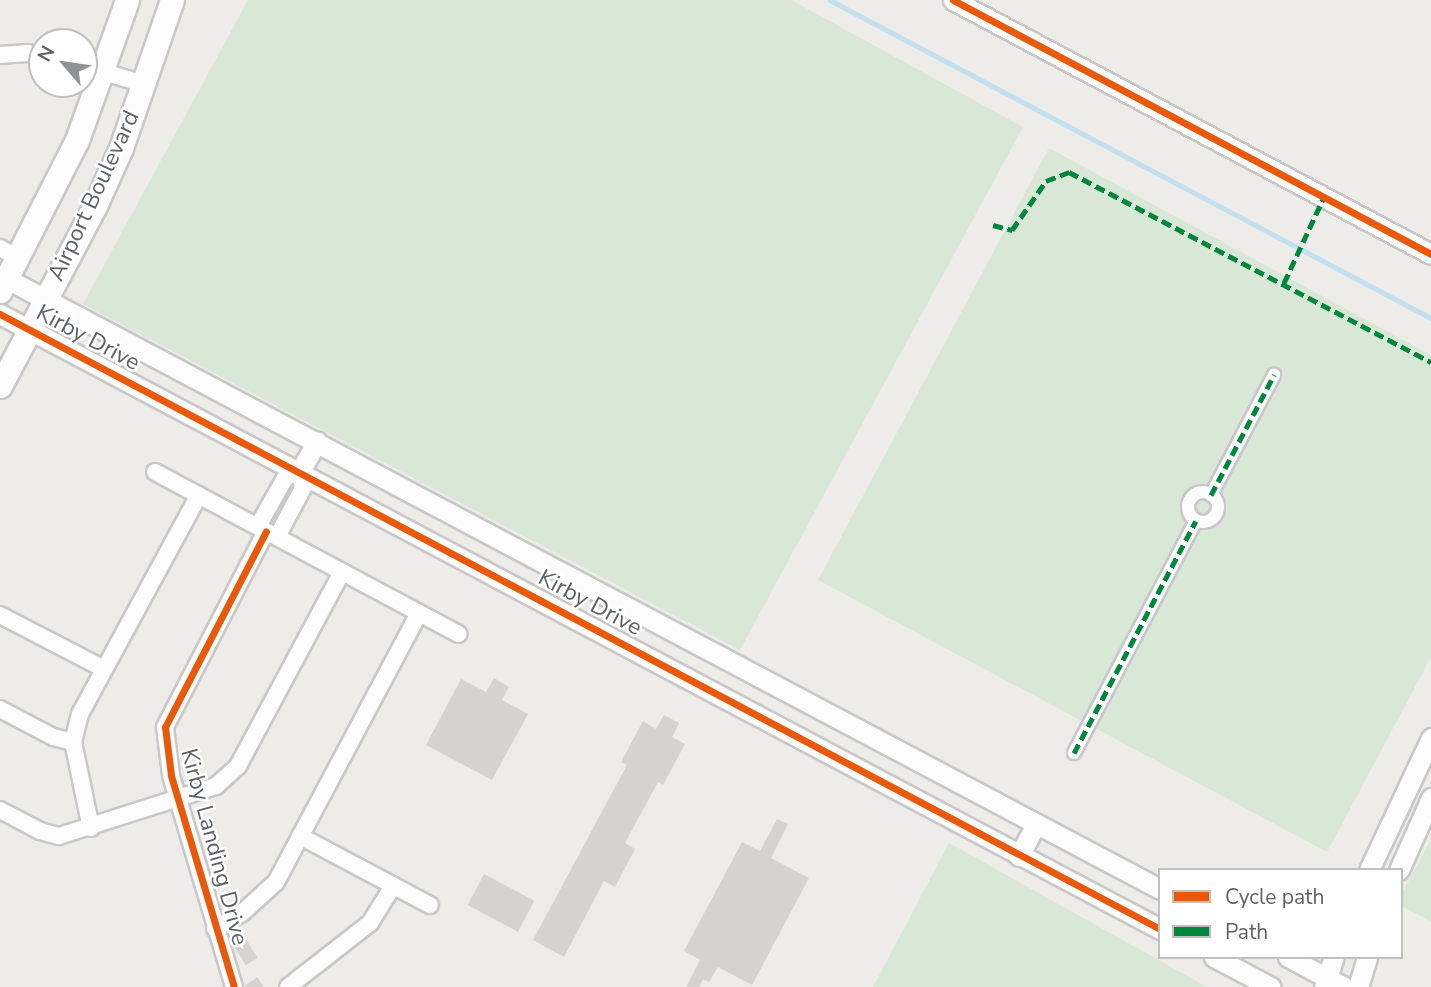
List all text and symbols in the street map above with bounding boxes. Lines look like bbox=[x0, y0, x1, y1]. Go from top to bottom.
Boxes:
north arrow bbox=[28, 28, 98, 98]
text: N bbox=[32, 41, 61, 66]
street label: Airport Boulevard bbox=[42, 106, 146, 286]
street label: Kirby Drive bbox=[31, 299, 145, 377]
street label: Kirby Drive bbox=[533, 564, 647, 642]
street label: Kirby Landing Drive bbox=[174, 746, 254, 948]
legend bbox=[1158, 868, 1403, 959]
text: Cycle path bbox=[1225, 883, 1324, 911]
text: Path bbox=[1225, 918, 1268, 946]

